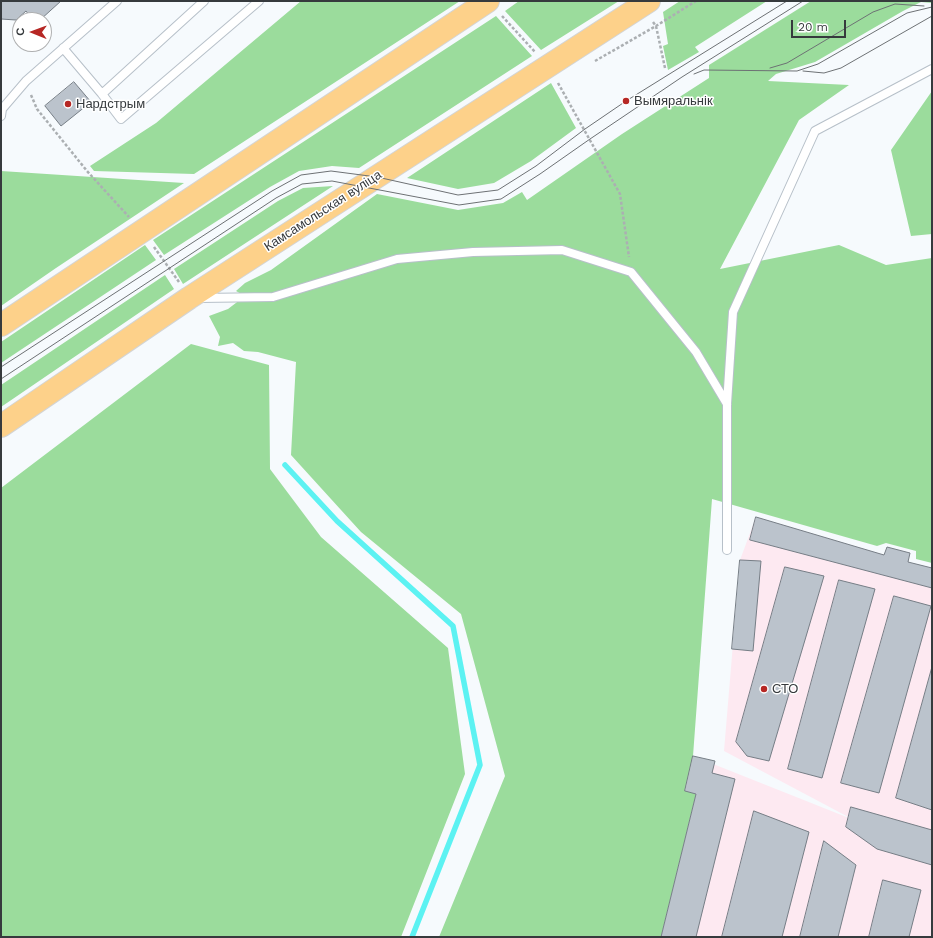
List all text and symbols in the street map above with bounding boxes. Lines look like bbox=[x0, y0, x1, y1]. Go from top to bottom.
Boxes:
north arrow bbox=[12, 12, 52, 52]
scale bar bbox=[793, 12, 848, 38]
text: 20 m bbox=[798, 20, 828, 34]
text: С bbox=[14, 28, 27, 36]
place label: Вымяральнік bbox=[634, 93, 713, 109]
place label: Нардстрым bbox=[76, 96, 145, 112]
marker: Вымяральнік bbox=[621, 96, 631, 106]
marker: Нардстрым bbox=[63, 99, 73, 109]
street label: Камсамольская вуліца bbox=[261, 167, 385, 255]
place label: СТО bbox=[772, 681, 798, 697]
marker: СТО bbox=[759, 684, 769, 694]

